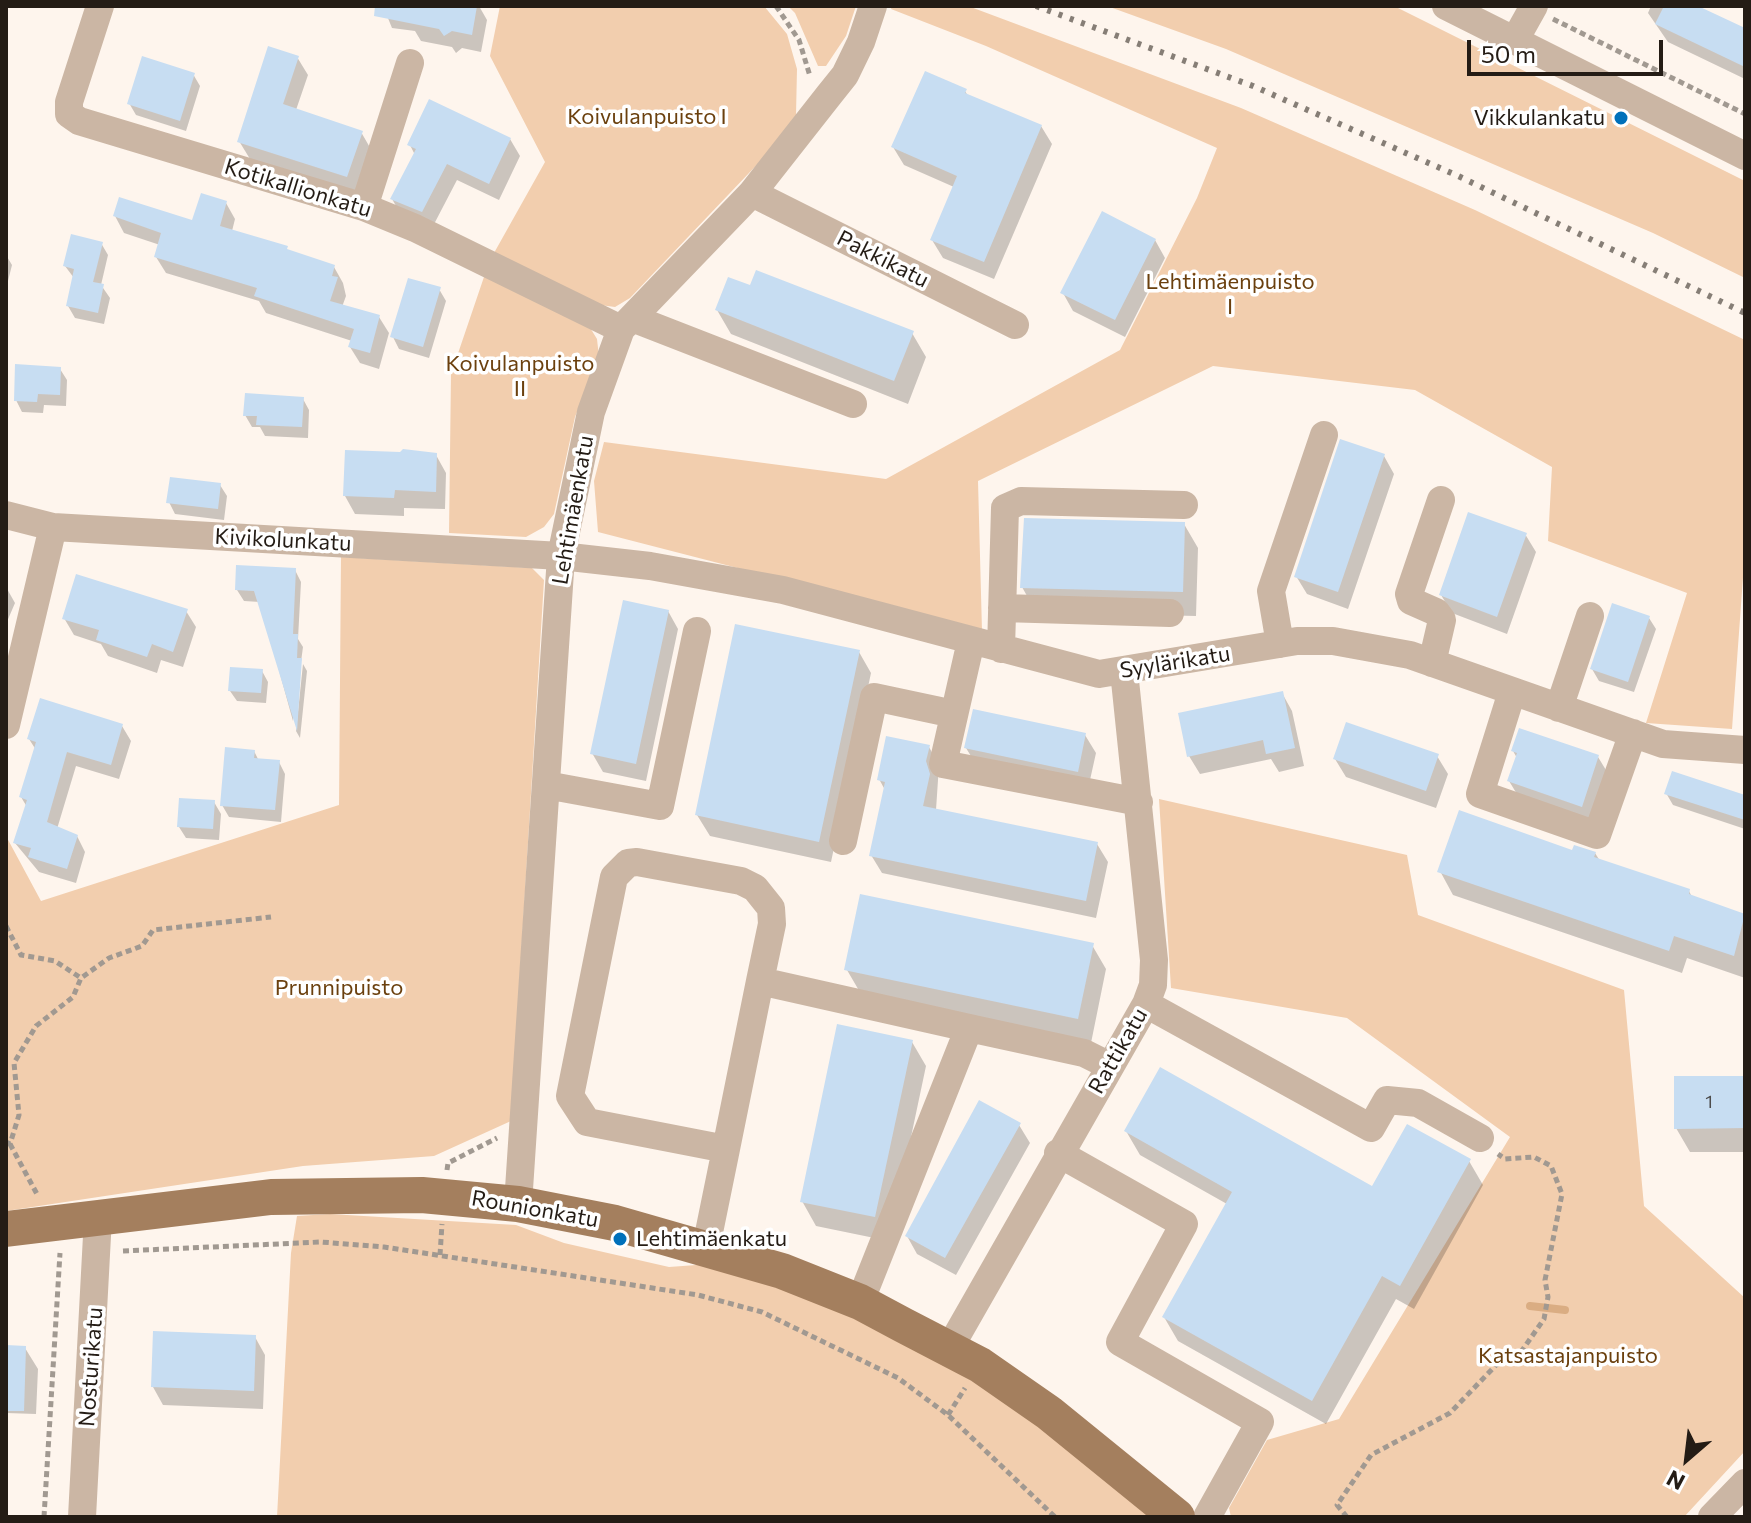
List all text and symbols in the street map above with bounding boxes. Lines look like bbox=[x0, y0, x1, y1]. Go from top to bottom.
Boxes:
scale bar bbox=[1471, 24, 1667, 74]
text: 50 m bbox=[1481, 39, 1536, 68]
park label: Koivulanpuisto I bbox=[567, 104, 727, 130]
place label: Vikkulankatu bbox=[1474, 105, 1605, 131]
marker: Vikkulankatu bbox=[1612, 109, 1630, 127]
street label: Kotikallionkatu bbox=[221, 153, 375, 223]
street label: Pakkikatu bbox=[833, 225, 933, 293]
park label: Lehtimäenpuisto I bbox=[1145, 269, 1315, 320]
park label: Koivulanpuisto II bbox=[446, 351, 594, 402]
street label: Lehtimäenkatu bbox=[547, 433, 599, 587]
street label: Kivikolunkatu bbox=[214, 523, 352, 557]
street label: Syylärikatu bbox=[1118, 640, 1232, 684]
park label: Prunnipuisto bbox=[275, 975, 403, 1001]
street label: Rattikatu bbox=[1083, 1003, 1153, 1099]
house number: 1 bbox=[1705, 1091, 1713, 1113]
street label: Rounionkatu bbox=[470, 1185, 600, 1233]
place label: Lehtimäenkatu bbox=[636, 1226, 787, 1252]
marker: Lehtimäenkatu bbox=[611, 1230, 629, 1248]
street label: Nosturikatu bbox=[74, 1306, 108, 1428]
park label: Katsastajanpuisto bbox=[1478, 1343, 1658, 1369]
north arrow bbox=[1647, 1419, 1727, 1499]
text: N bbox=[1662, 1465, 1689, 1496]

